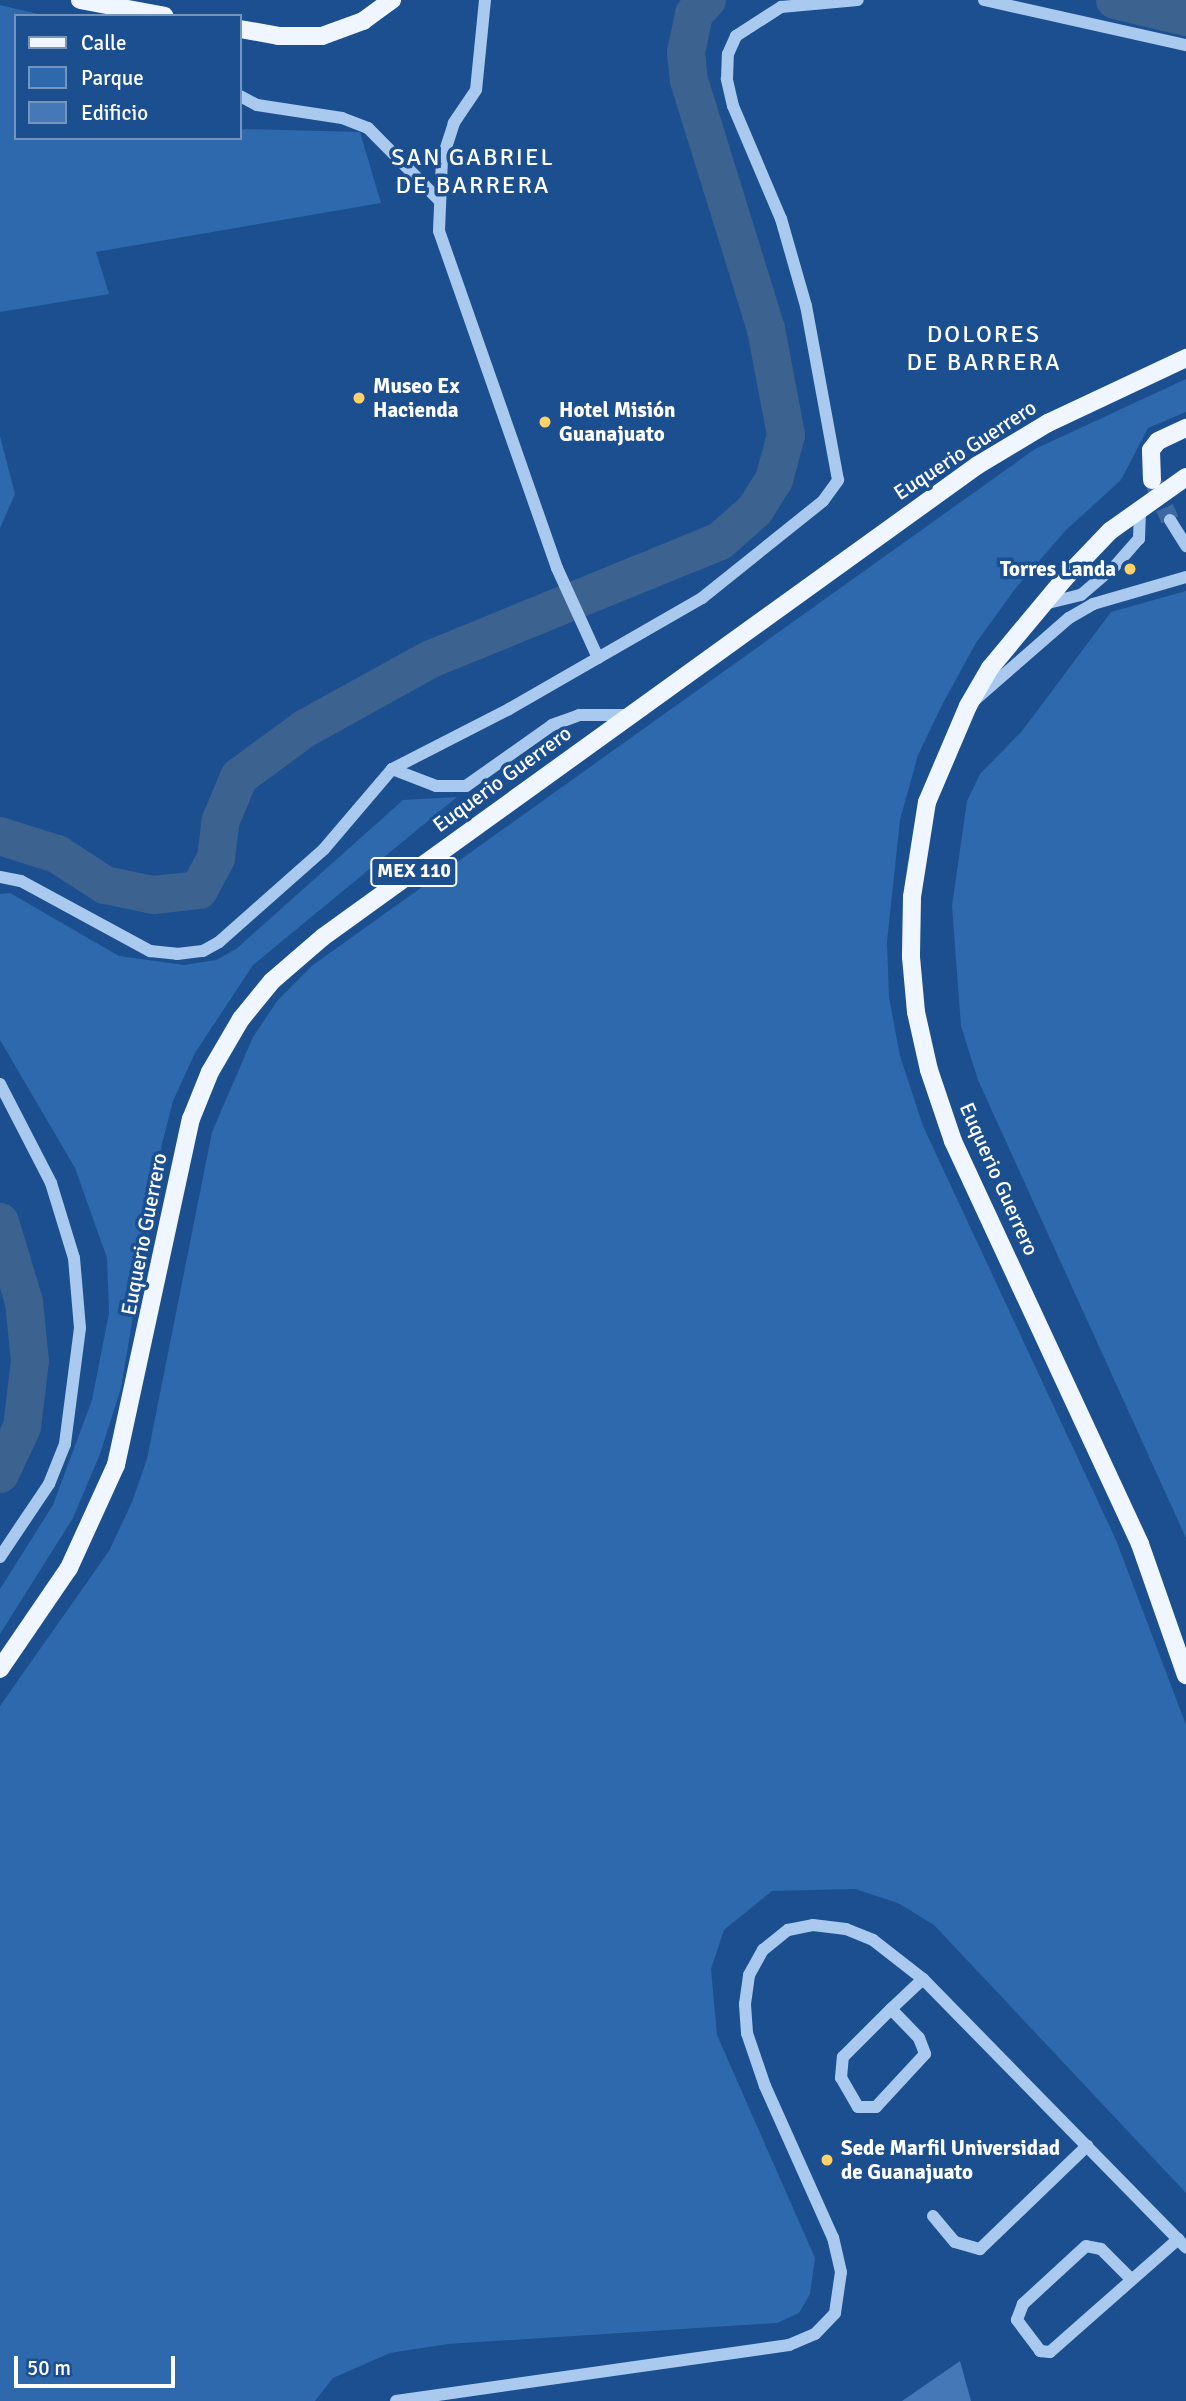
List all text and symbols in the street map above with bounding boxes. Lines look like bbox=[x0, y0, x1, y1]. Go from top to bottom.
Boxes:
legend bbox=[14, 14, 242, 140]
text: Calle bbox=[81, 30, 127, 56]
text: Parque bbox=[81, 65, 144, 91]
text: Edificio bbox=[81, 100, 148, 126]
district label: SAN GABRIEL DE BARRERA bbox=[393, 144, 553, 200]
district label: DOLORES DE BARRERA bbox=[908, 321, 1060, 377]
place label: Museo Ex Hacienda bbox=[373, 373, 459, 423]
marker: Museo Ex Hacienda bbox=[351, 390, 367, 406]
street label: Euquerio Guerrero bbox=[889, 395, 1041, 505]
place label: Hotel Misión Guanajuato bbox=[559, 397, 676, 447]
marker: Hotel Misión Guanajuato bbox=[537, 414, 553, 430]
place label: Torres Landa bbox=[1000, 556, 1116, 582]
marker: Torres Landa bbox=[1122, 561, 1138, 577]
street label: Euquerio Guerrero bbox=[428, 720, 576, 838]
road number: MEX 110 bbox=[370, 856, 458, 888]
street label: Euquerio Guerrero bbox=[954, 1099, 1044, 1259]
street label: Euquerio Guerrero bbox=[116, 1151, 172, 1317]
place label: Sede Marfil Universidad de Guanajuato bbox=[841, 2135, 1060, 2185]
marker: Sede Marfil Universidad de Guanajuato bbox=[819, 2152, 835, 2168]
scale bar bbox=[18, 2342, 178, 2386]
text: 50 m bbox=[27, 2355, 71, 2381]

